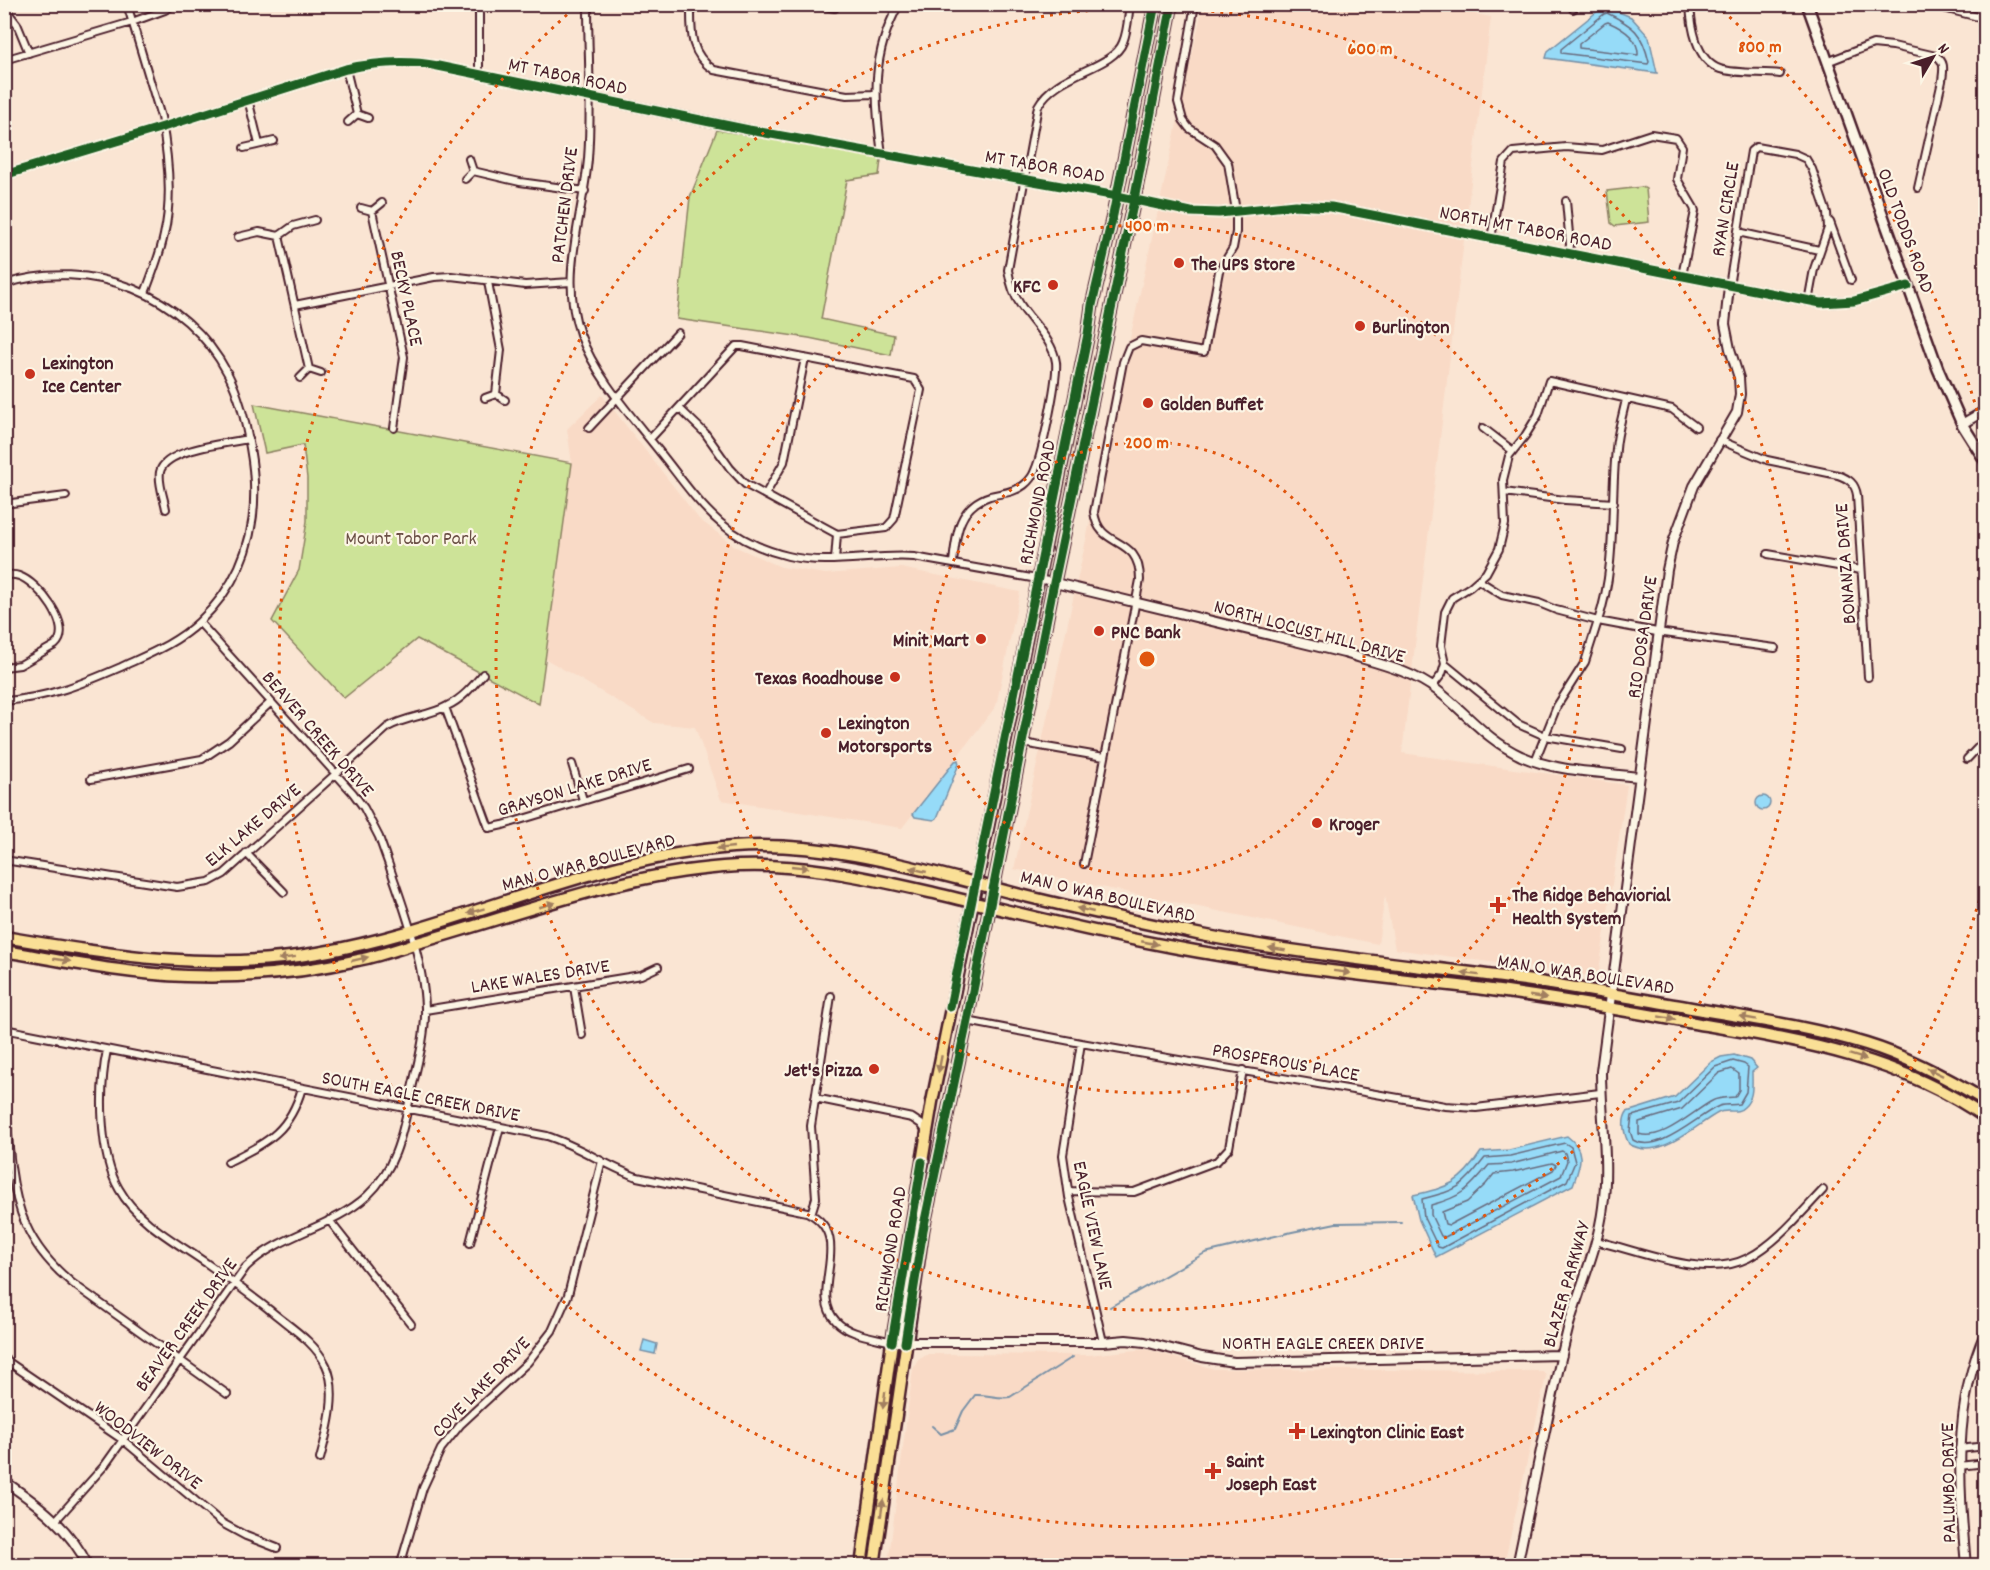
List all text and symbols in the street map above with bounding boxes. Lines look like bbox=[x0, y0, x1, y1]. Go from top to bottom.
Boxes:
north arrow bbox=[1903, 27, 1963, 87]
text: 800 m bbox=[1738, 36, 1782, 61]
text: 600 m bbox=[1348, 38, 1392, 63]
text: N bbox=[1931, 39, 1954, 60]
street label: MT TABOR ROAD bbox=[505, 52, 629, 104]
street label: MT TABOR ROAD bbox=[982, 144, 1106, 192]
street label: PATCHEN DRIVE bbox=[545, 146, 587, 265]
street label: RYAN CIRCLE bbox=[1706, 160, 1748, 259]
street label: OLD TODDS ROAD bbox=[1869, 165, 1940, 297]
street label: NORTH MT TABOR ROAD bbox=[1437, 200, 1614, 260]
text: 400 m bbox=[1125, 215, 1169, 240]
street label: BECKY PLACE bbox=[381, 248, 429, 349]
place label: The UPS Store bbox=[1191, 252, 1295, 280]
marker: The UPS Store bbox=[1172, 256, 1186, 270]
place label: KFC bbox=[1013, 274, 1041, 302]
marker: KFC bbox=[1046, 278, 1060, 292]
place label: Burlington bbox=[1372, 315, 1449, 343]
marker: Burlington bbox=[1353, 319, 1367, 333]
place label: Lexington Ice Center bbox=[42, 351, 122, 402]
marker: Lexington Ice Center bbox=[23, 367, 37, 381]
place label: Golden Buffet bbox=[1160, 392, 1264, 420]
marker: Golden Buffet bbox=[1141, 396, 1155, 410]
text: 200 m bbox=[1125, 432, 1169, 457]
street label: RICHMOND ROAD bbox=[1013, 438, 1065, 567]
street label: BONANZA DRIVE bbox=[1829, 503, 1865, 625]
park label: Mount Tabor Park bbox=[345, 526, 477, 554]
street label: RIO DOSA DRIVE bbox=[1622, 575, 1666, 700]
street label: NORTH LOCUST HILL DRIVE bbox=[1211, 594, 1408, 672]
place label: PNC Bank bbox=[1111, 620, 1181, 648]
marker: PNC Bank bbox=[1092, 624, 1106, 638]
place label: Minit Mart bbox=[893, 628, 970, 656]
marker: Minit Mart bbox=[974, 632, 988, 646]
centre of rings bbox=[1137, 649, 1157, 669]
street label: BEAVER CREEK DRIVE bbox=[254, 666, 379, 804]
place label: Texas Roadhouse bbox=[755, 666, 883, 694]
marker: Texas Roadhouse bbox=[888, 670, 902, 684]
place label: Lexington Motorsports bbox=[838, 711, 932, 762]
marker: Lexington Motorsports bbox=[819, 726, 833, 740]
street label: GRAYSON LAKE DRIVE bbox=[494, 752, 655, 826]
street label: ELK LAKE DRIVE bbox=[200, 778, 308, 875]
place label: Kroger bbox=[1329, 812, 1380, 840]
marker: Kroger bbox=[1310, 816, 1324, 830]
street label: MAN O WAR BOULEVARD bbox=[499, 827, 679, 901]
one-way arrow bbox=[716, 843, 735, 853]
one-way arrow bbox=[791, 862, 810, 872]
street label: MAN O WAR BOULEVARD bbox=[1017, 864, 1197, 932]
one-way arrow bbox=[908, 865, 927, 874]
place label: The Ridge Behaviorial Health System bbox=[1512, 883, 1671, 934]
marker: The Ridge Behaviorial Health System bbox=[1489, 896, 1507, 914]
one-way arrow bbox=[538, 900, 556, 909]
one-way arrow bbox=[1076, 904, 1095, 914]
one-way arrow bbox=[467, 907, 485, 916]
one-way arrow bbox=[1140, 939, 1159, 948]
one-way arrow bbox=[1267, 944, 1286, 953]
street label: MAN O WAR BOULEVARD bbox=[1495, 948, 1676, 1004]
one-way arrow bbox=[277, 953, 296, 962]
street label: LAKE WALES DRIVE bbox=[469, 953, 612, 1003]
one-way arrow bbox=[351, 954, 369, 964]
one-way arrow bbox=[53, 956, 72, 965]
one-way arrow bbox=[1333, 968, 1352, 977]
one-way arrow bbox=[1460, 969, 1479, 978]
one-way arrow bbox=[1528, 992, 1547, 1001]
one-way arrow bbox=[1658, 1014, 1677, 1023]
one-way arrow bbox=[1738, 1014, 1757, 1023]
street label: PROSPEROUS PLACE bbox=[1210, 1037, 1361, 1091]
one-way arrow bbox=[1849, 1053, 1867, 1062]
one-way arrow bbox=[935, 1055, 944, 1074]
place label: Jet's Pizza bbox=[784, 1058, 863, 1086]
marker: Jet's Pizza bbox=[867, 1062, 881, 1076]
street label: SOUTH EAGLE CREEK DRIVE bbox=[319, 1065, 522, 1131]
one-way arrow bbox=[1926, 1067, 1943, 1077]
street label: EAGLE VIEW LANE bbox=[1064, 1159, 1118, 1293]
street label: RICHMOND ROAD bbox=[868, 1185, 916, 1314]
street label: BLAZER PARKWAY bbox=[1537, 1218, 1599, 1351]
street label: BEAVER CREEK DRIVE bbox=[129, 1253, 246, 1398]
street label: COVE LAKE DRIVE bbox=[426, 1331, 538, 1445]
street label: NORTH EAGLE CREEK DRIVE bbox=[1222, 1331, 1424, 1359]
one-way arrow bbox=[879, 1391, 888, 1410]
street label: WOODVIEW DRIVE bbox=[87, 1395, 207, 1498]
place label: Lexington Clinic East bbox=[1310, 1420, 1465, 1448]
marker: Lexington Clinic East bbox=[1288, 1422, 1306, 1440]
street label: PALUMBO DRIVE bbox=[1935, 1423, 1965, 1543]
place label: Saint Joseph East bbox=[1226, 1449, 1317, 1500]
marker: Saint Joseph East bbox=[1204, 1462, 1222, 1480]
one-way arrow bbox=[878, 1498, 887, 1517]

